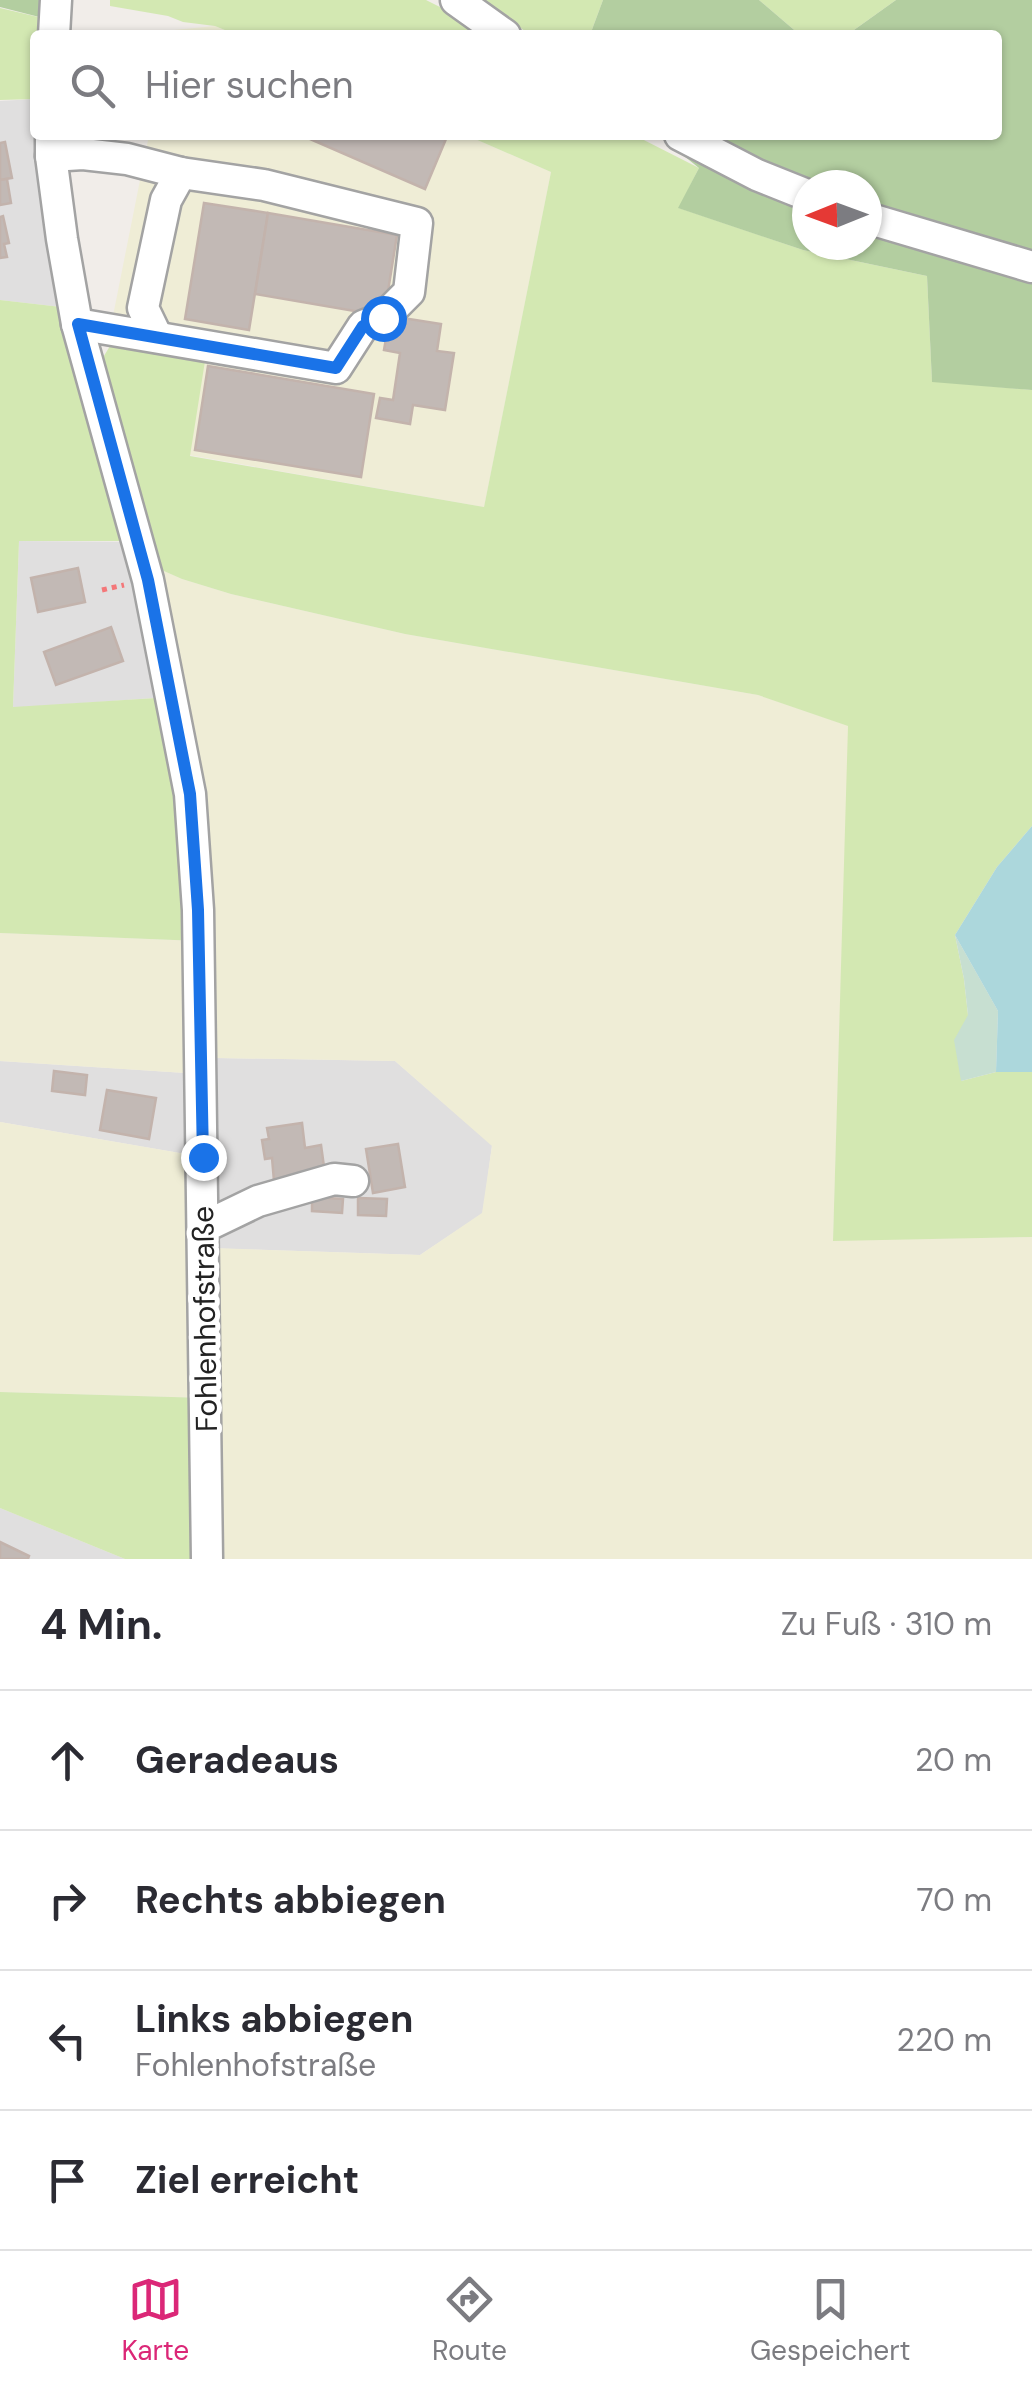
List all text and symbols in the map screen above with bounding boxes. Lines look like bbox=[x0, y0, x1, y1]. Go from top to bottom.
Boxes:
search box bbox=[30, 30, 1002, 140]
icon: search bbox=[65, 58, 120, 113]
text: Hier suchen bbox=[145, 60, 354, 110]
north arrow bbox=[792, 170, 882, 260]
route start bbox=[361, 296, 407, 342]
route end bbox=[181, 1135, 227, 1181]
street label: Fohlenhofstraße bbox=[183, 1206, 226, 1432]
text: 4 Min. bbox=[40, 1597, 162, 1652]
text: Zu Fuß · 310 m bbox=[781, 1603, 992, 1645]
icon: ahead bbox=[40, 1733, 95, 1788]
text: Geradeaus bbox=[135, 1735, 339, 1785]
text: 20 m bbox=[915, 1739, 992, 1781]
icon: right bbox=[40, 1873, 95, 1928]
text: Rechts abbiegen bbox=[135, 1875, 446, 1925]
text: 70 m bbox=[916, 1879, 992, 1921]
text: Links abbiegen bbox=[135, 1994, 413, 2044]
icon: left bbox=[40, 2013, 95, 2068]
text: 220 m bbox=[897, 2019, 992, 2061]
text: Fohlenhofstraße bbox=[135, 2044, 376, 2086]
icon: arrive bbox=[40, 2153, 95, 2208]
text: Ziel erreicht bbox=[135, 2155, 359, 2205]
tab: Karte bbox=[121, 2272, 189, 2369]
tab: Route bbox=[432, 2272, 507, 2369]
tab: Gespeichert bbox=[750, 2272, 911, 2369]

